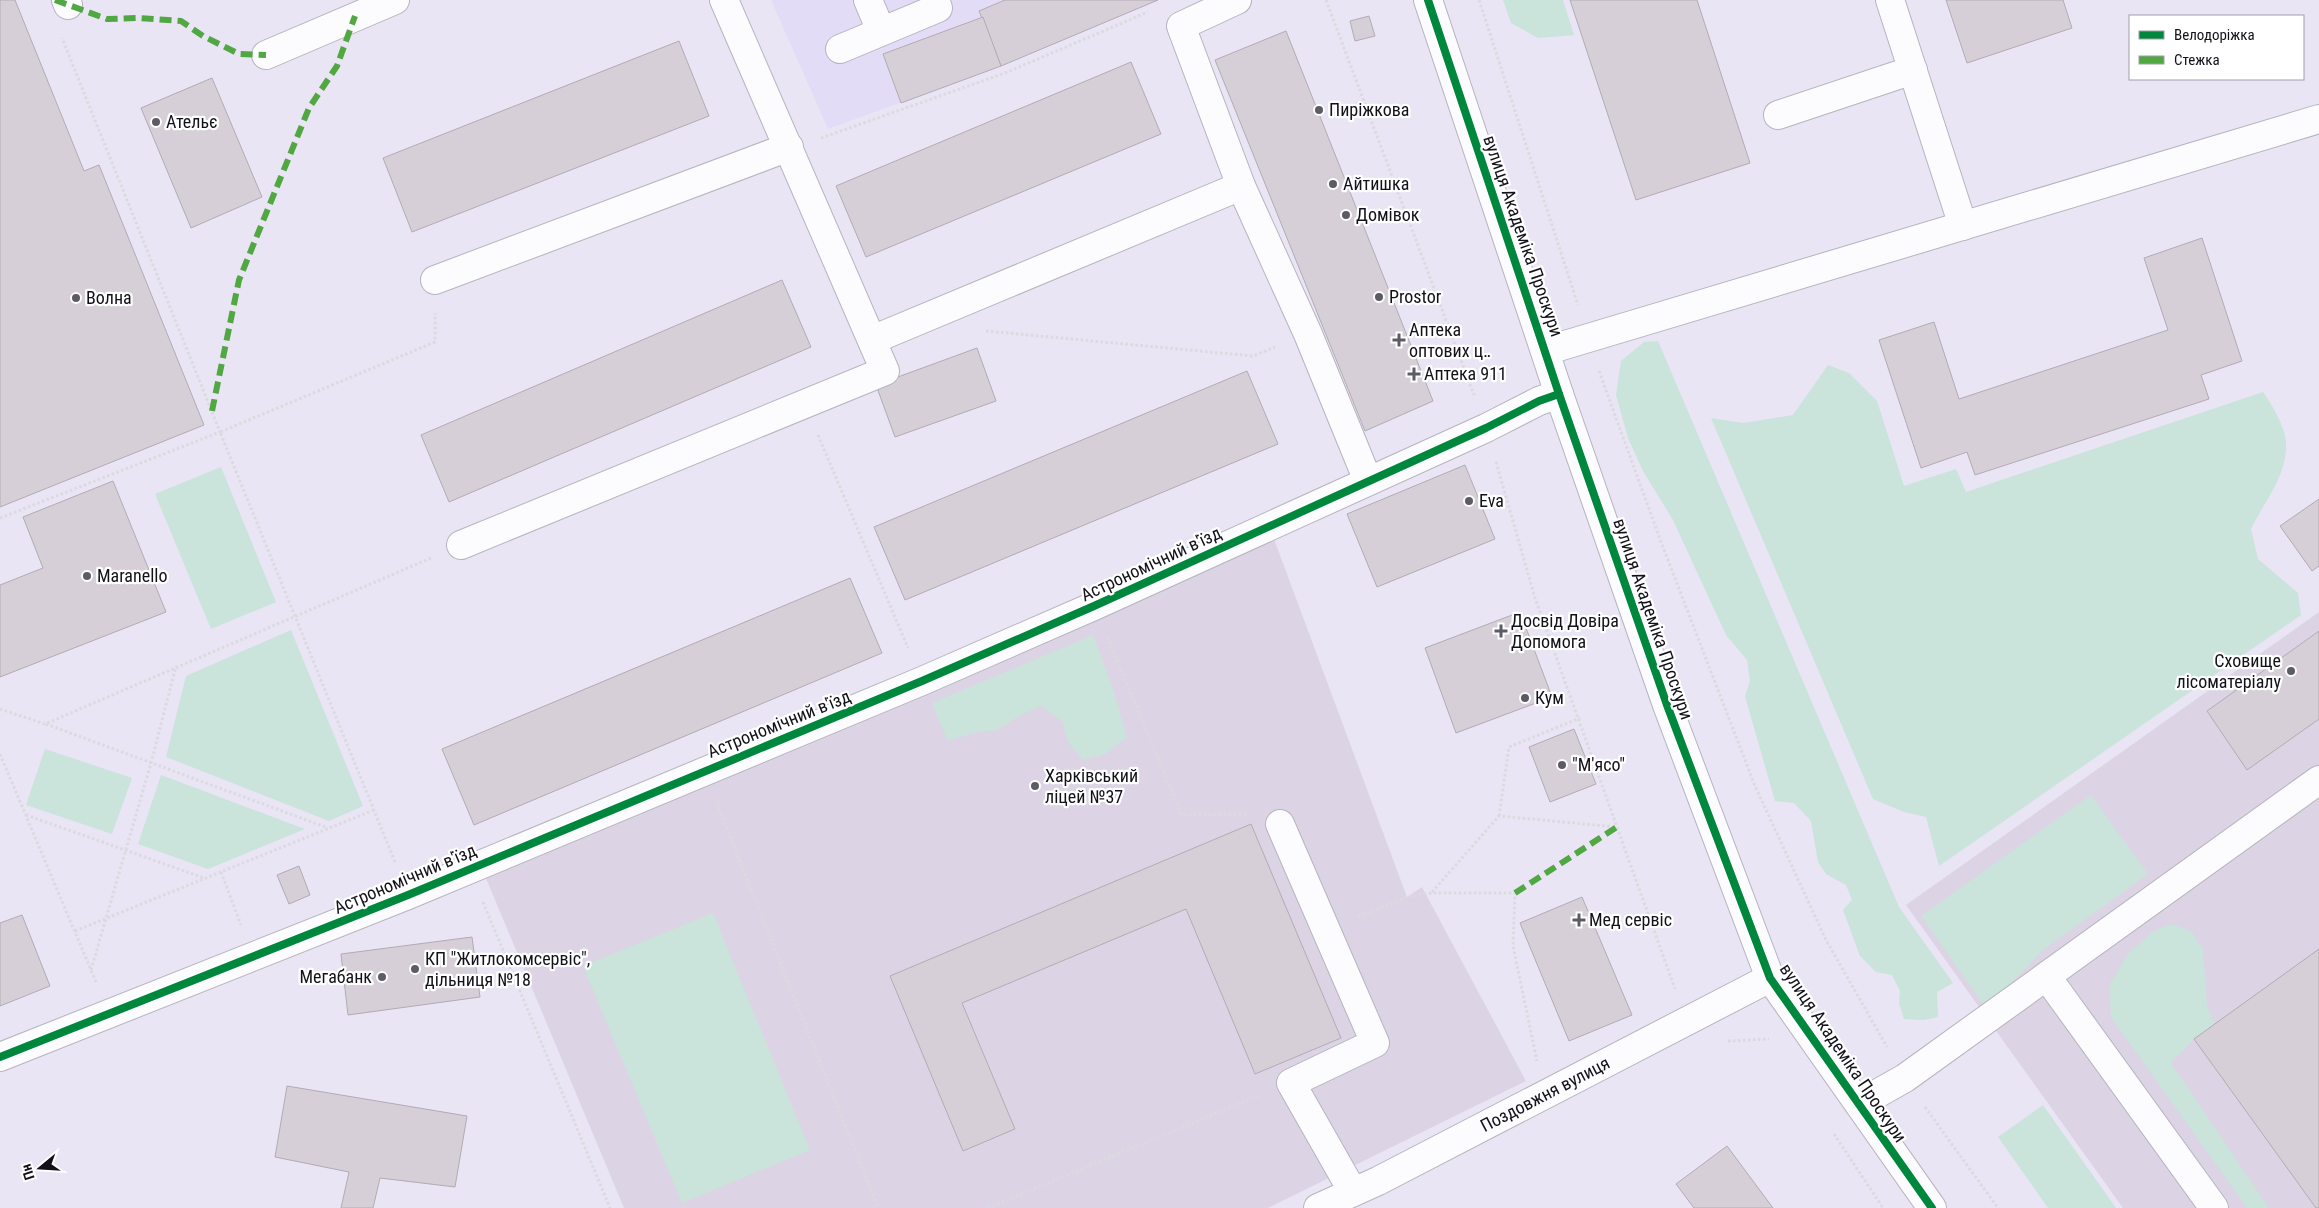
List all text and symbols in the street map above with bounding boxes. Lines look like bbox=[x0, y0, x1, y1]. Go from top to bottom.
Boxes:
legend bbox=[2129, 15, 2304, 80]
text: Велодоріжка bbox=[2174, 26, 2255, 44]
text: Стежка bbox=[2174, 51, 2220, 69]
place label: Пиріжкова bbox=[1329, 99, 1409, 120]
marker: Пиріжкова bbox=[1313, 104, 1325, 116]
place label: Ательє bbox=[166, 111, 218, 132]
marker: Ательє bbox=[150, 116, 162, 128]
street label: вулиця Академіка Проскури bbox=[1479, 133, 1568, 339]
place label: Айтишка bbox=[1343, 173, 1409, 194]
marker: Айтишка bbox=[1327, 178, 1339, 190]
place label: Домівок bbox=[1356, 204, 1420, 225]
marker: Домівок bbox=[1340, 209, 1352, 221]
place label: Prostor bbox=[1389, 286, 1442, 307]
place label: Волна bbox=[86, 287, 132, 308]
marker: Prostor bbox=[1373, 291, 1385, 303]
marker: Волна bbox=[70, 292, 82, 304]
place label: Аптека оптових ц‥ bbox=[1409, 319, 1491, 361]
marker: Аптека оптових ц‥ bbox=[1393, 334, 1405, 346]
place label: Аптека 911 bbox=[1424, 363, 1507, 384]
marker: Аптека 911 bbox=[1408, 368, 1420, 380]
place label: Eva bbox=[1479, 490, 1504, 511]
marker: Eva bbox=[1463, 495, 1475, 507]
street label: вулиця Академіка Проскури bbox=[1609, 516, 1698, 722]
street label: Астрономічний в'їзд bbox=[1077, 522, 1225, 605]
place label: Maranello bbox=[97, 565, 167, 586]
marker: Maranello bbox=[81, 570, 93, 582]
place label: Досвід Довіра Допомога bbox=[1511, 610, 1619, 652]
marker: Досвід Довіра Допомога bbox=[1495, 625, 1507, 637]
place label: Сховище лісоматеріалу bbox=[2177, 650, 2281, 692]
marker: Сховище лісоматеріалу bbox=[2285, 665, 2297, 677]
street label: Астрономічний в'їзд bbox=[704, 685, 854, 762]
place label: Кум bbox=[1535, 687, 1564, 708]
marker: Кум bbox=[1519, 692, 1531, 704]
place label: "М'ясо" bbox=[1572, 754, 1625, 775]
marker: "М'ясо" bbox=[1556, 759, 1568, 771]
place label: Харківський ліцей №37 bbox=[1045, 765, 1138, 807]
marker: Харківський ліцей №37 bbox=[1029, 780, 1041, 792]
street label: Астрономічний в'їзд bbox=[331, 839, 479, 918]
place label: Мед сервіс bbox=[1589, 909, 1672, 930]
marker: Мед сервіс bbox=[1573, 914, 1585, 926]
place label: КП "Житлокомсервіс", дільниця №18 bbox=[425, 948, 590, 990]
street label: вулиця Академіка Проскури bbox=[1776, 959, 1911, 1146]
marker: КП "Житлокомсервіс", дільниця №18 bbox=[409, 963, 421, 975]
place label: Мегабанк bbox=[299, 966, 372, 987]
marker: Мегабанк bbox=[376, 971, 388, 983]
street label: Поздовжня вулиця bbox=[1477, 1052, 1613, 1136]
north arrow bbox=[15, 1143, 65, 1193]
text: Пн bbox=[18, 1162, 38, 1182]

